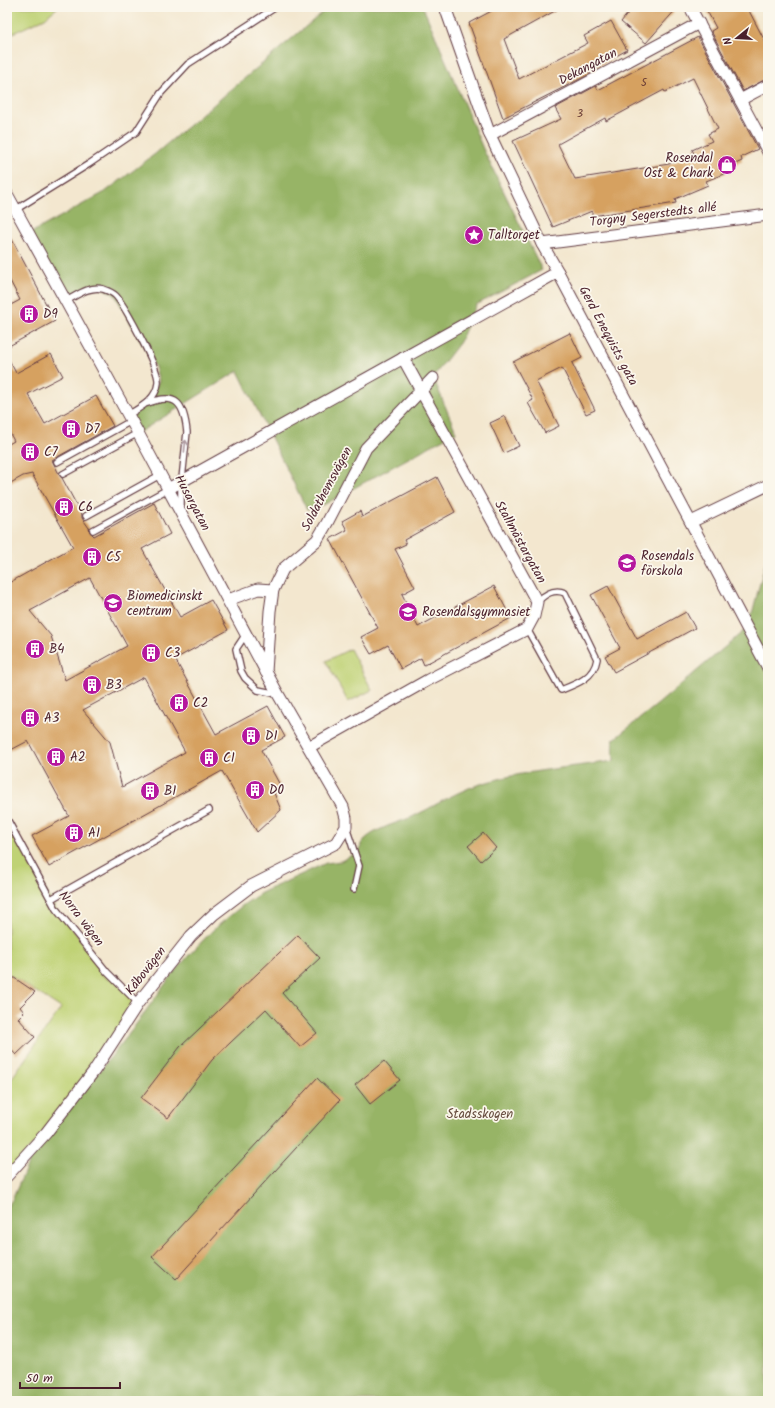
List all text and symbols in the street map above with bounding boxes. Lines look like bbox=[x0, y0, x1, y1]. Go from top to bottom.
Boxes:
north arrow bbox=[717, 18, 757, 58]
text: N bbox=[719, 35, 738, 47]
street label: Dekangatan bbox=[555, 43, 621, 91]
house number: 5 bbox=[641, 74, 648, 92]
house number: 3 bbox=[577, 105, 583, 123]
place label: Rosendal Ost & Chark bbox=[644, 148, 714, 184]
shop icon: Rosendal Ost & Chark bbox=[716, 154, 738, 176]
street label: Torgny Segerstedts allé bbox=[588, 197, 719, 233]
place icon: Talltorget bbox=[463, 224, 485, 246]
place label: Talltorget bbox=[488, 225, 541, 246]
street label: Gerd Enequists gata bbox=[573, 282, 643, 390]
building icon: D9 bbox=[18, 303, 40, 325]
place label: D9 bbox=[43, 304, 58, 325]
building icon: D7 bbox=[60, 418, 82, 440]
place label: D7 bbox=[85, 419, 100, 440]
one-way arrow bbox=[182, 440, 189, 453]
building icon: C7 bbox=[19, 441, 41, 463]
place label: C7 bbox=[44, 442, 59, 463]
street label: Soldathemsvägen bbox=[296, 443, 358, 535]
street label: Husargatan bbox=[168, 471, 216, 535]
building icon: C6 bbox=[53, 496, 75, 518]
place label: C6 bbox=[78, 497, 93, 518]
street label: Stallmästargatan bbox=[488, 497, 552, 587]
building icon: C5 bbox=[81, 546, 103, 568]
place label: Rosendals förskola bbox=[641, 546, 695, 582]
place label: C5 bbox=[106, 547, 122, 568]
school or university icon: Rosendals förskola bbox=[616, 552, 638, 574]
place label: Biomedicinskt centrum bbox=[127, 586, 203, 622]
school or university icon: Biomedicinskt centrum bbox=[102, 592, 124, 614]
school or university icon: Rosendalsgymnasiet bbox=[397, 601, 419, 623]
place label: Rosendalsgymnasiet bbox=[422, 602, 531, 623]
building icon: B4 bbox=[24, 638, 46, 660]
place label: B4 bbox=[49, 639, 64, 660]
building icon: C3 bbox=[140, 642, 162, 664]
place label: C3 bbox=[165, 643, 180, 664]
building icon: B3 bbox=[81, 674, 103, 696]
place label: B3 bbox=[106, 675, 122, 696]
building icon: C2 bbox=[168, 692, 190, 714]
place label: C2 bbox=[193, 693, 208, 714]
building icon: A3 bbox=[19, 707, 41, 729]
place label: A3 bbox=[44, 708, 59, 729]
building icon: D1 bbox=[240, 725, 262, 747]
place label: D1 bbox=[265, 726, 277, 747]
building icon: A2 bbox=[45, 746, 67, 768]
place label: A2 bbox=[70, 747, 85, 768]
building icon: C1 bbox=[198, 747, 220, 769]
place label: C1 bbox=[223, 748, 235, 769]
building icon: D0 bbox=[244, 779, 266, 801]
building icon: B1 bbox=[139, 780, 161, 802]
place label: D0 bbox=[269, 780, 284, 801]
place label: B1 bbox=[164, 781, 176, 802]
building icon: A1 bbox=[63, 822, 85, 844]
place label: A1 bbox=[88, 823, 100, 844]
street label: Norra vägen bbox=[53, 887, 109, 951]
street label: Kåbovägen bbox=[120, 942, 172, 1000]
park label: Stadsskogen bbox=[447, 1104, 513, 1125]
scale bar bbox=[20, 1364, 120, 1390]
text: 50 m bbox=[26, 1369, 53, 1388]

